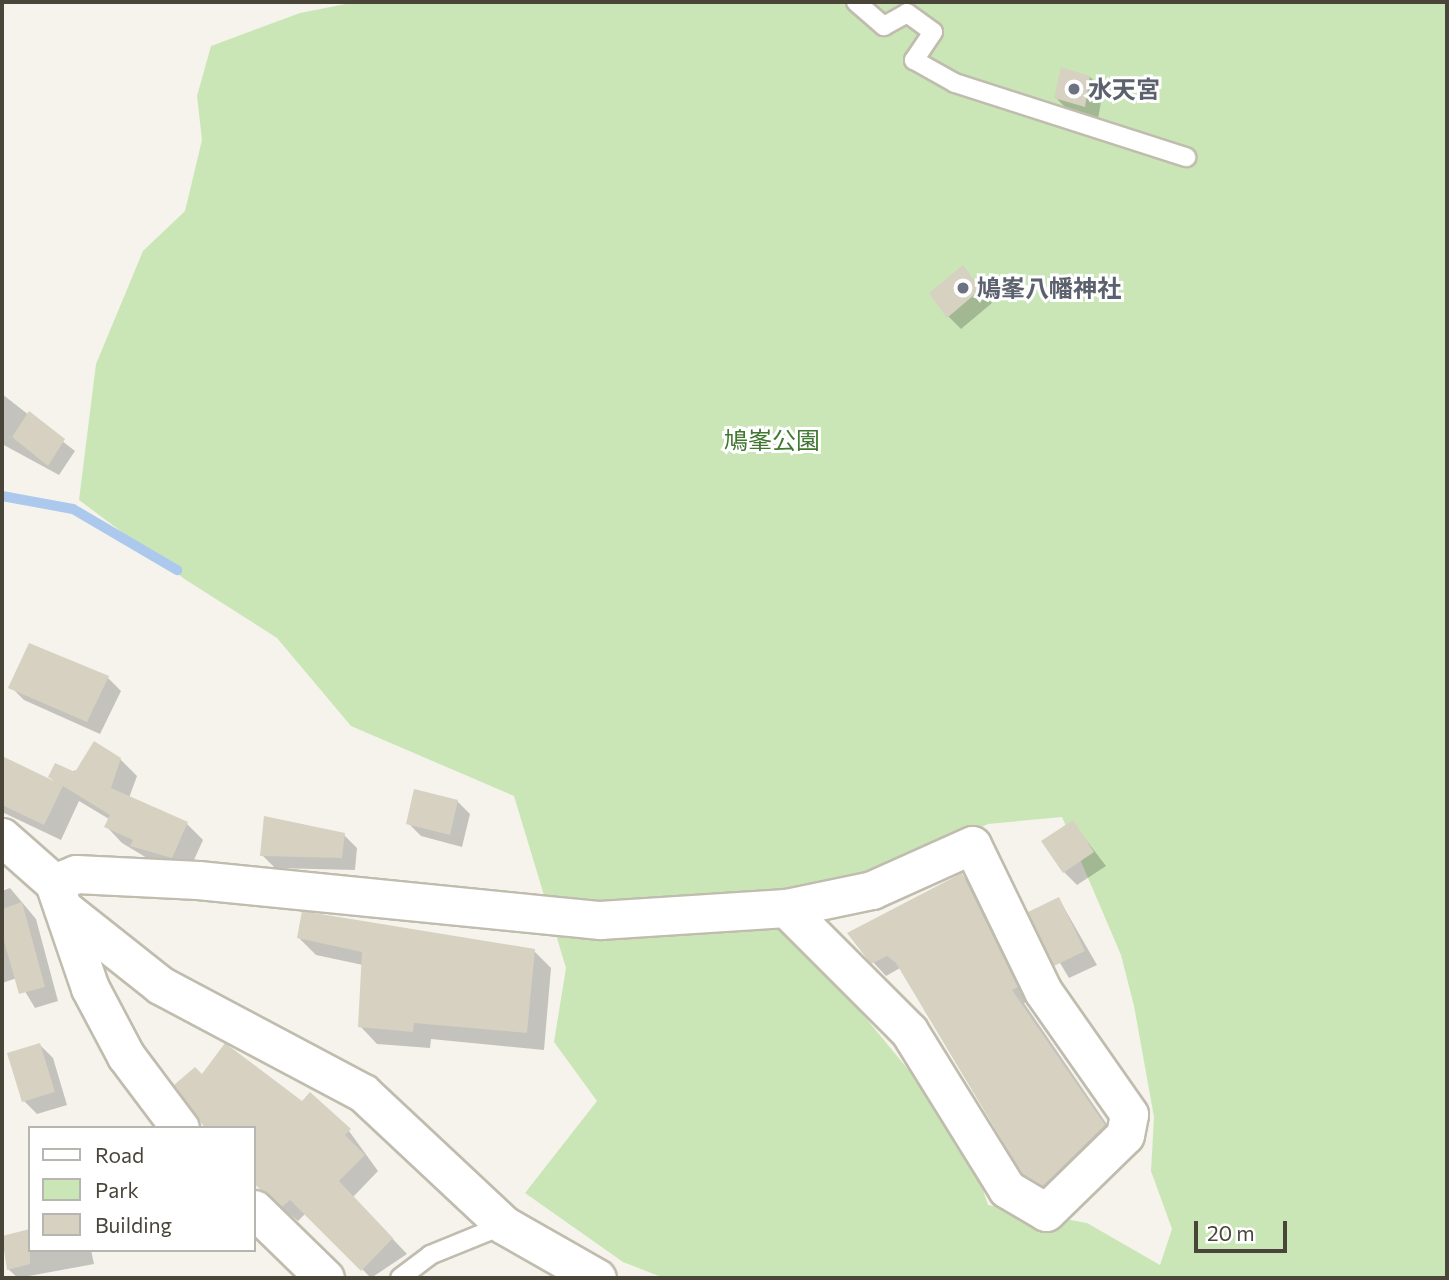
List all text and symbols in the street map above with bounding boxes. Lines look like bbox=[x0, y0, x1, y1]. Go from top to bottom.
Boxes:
place label: 水天宮 bbox=[1088, 75, 1160, 103]
marker: 水天宮 bbox=[1066, 81, 1082, 97]
place label: 鳩峯八幡神社 bbox=[977, 274, 1121, 302]
marker: 鳩峯八幡神社 bbox=[955, 280, 971, 296]
park label: 鳩峯公園 bbox=[724, 426, 820, 454]
legend bbox=[28, 1126, 256, 1252]
text: Road bbox=[95, 1142, 144, 1167]
text: Park bbox=[95, 1177, 139, 1202]
scale bar bbox=[1197, 1206, 1290, 1250]
text: Building bbox=[95, 1212, 172, 1237]
text: 20 m bbox=[1207, 1220, 1255, 1245]

